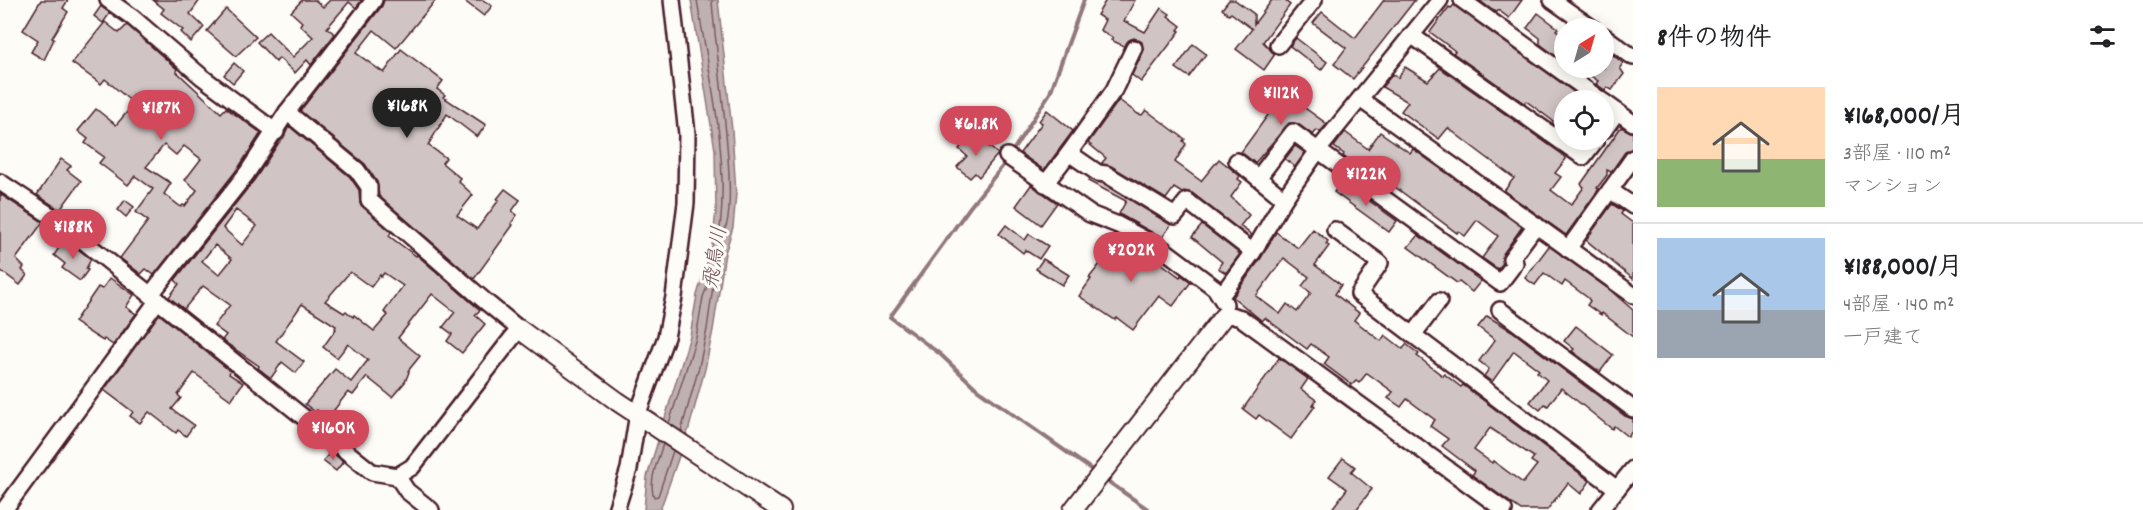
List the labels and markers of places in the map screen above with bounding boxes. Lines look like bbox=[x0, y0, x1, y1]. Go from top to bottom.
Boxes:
pin: ¥112K bbox=[1239, 75, 1323, 126]
pin: ¥168K bbox=[365, 88, 449, 139]
pin: ¥187K bbox=[119, 90, 203, 141]
pin: ¥61.8K bbox=[927, 106, 1025, 157]
pin: ¥122K bbox=[1324, 156, 1408, 207]
pin: ¥188K bbox=[31, 209, 115, 260]
pin: ¥202K bbox=[1089, 232, 1173, 283]
pin: ¥160K bbox=[291, 410, 375, 461]

